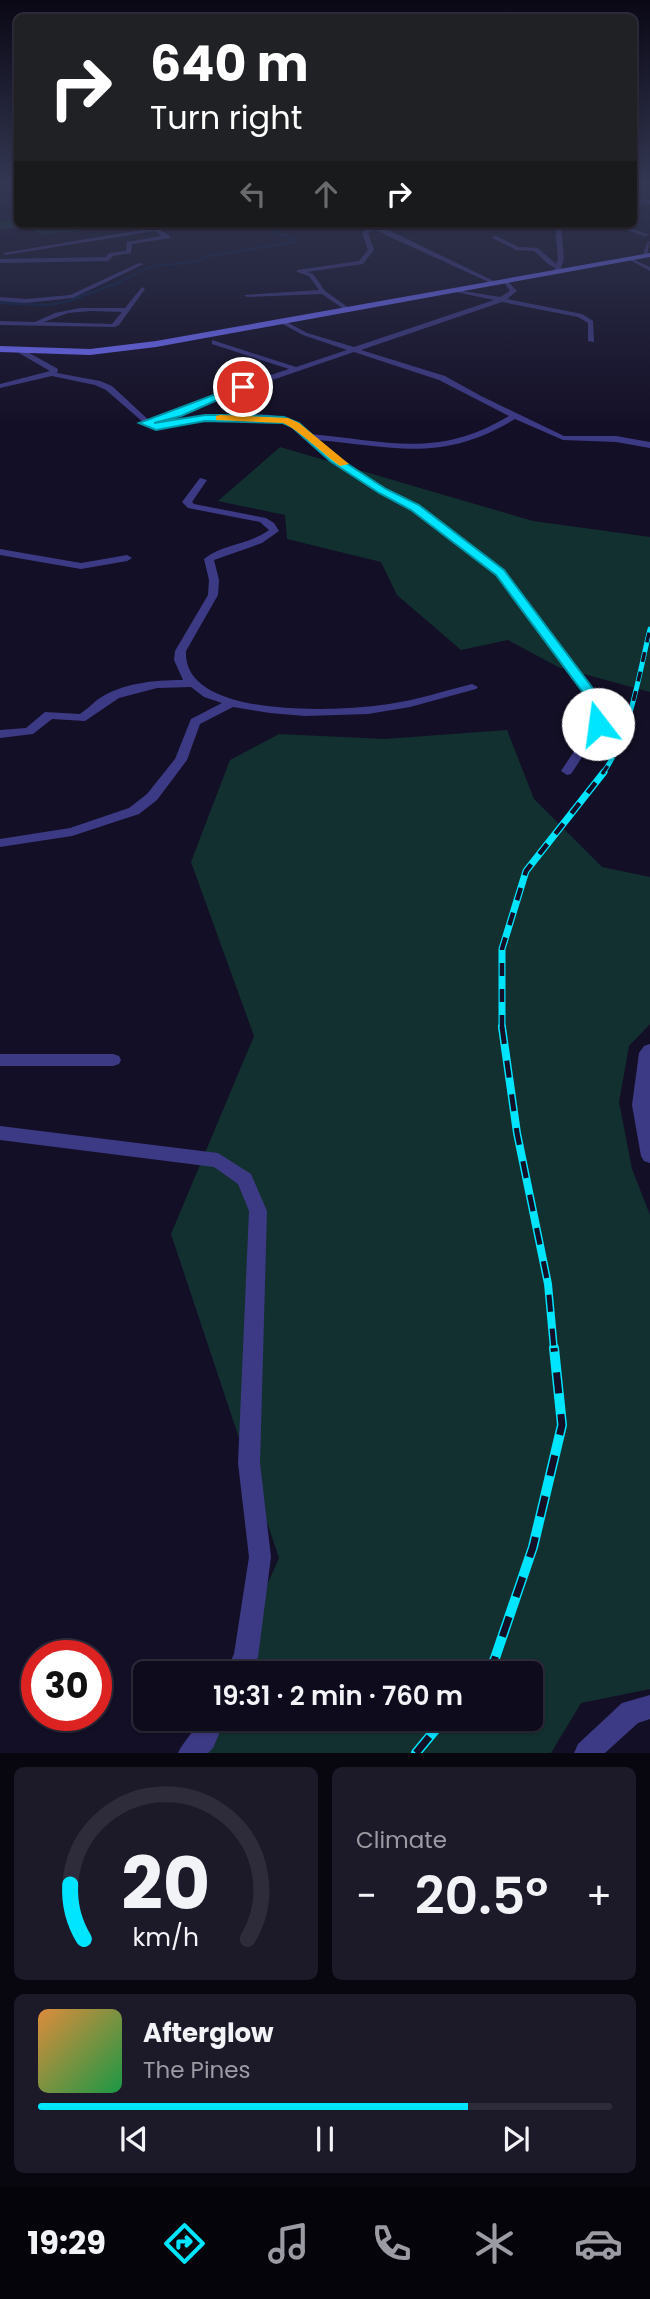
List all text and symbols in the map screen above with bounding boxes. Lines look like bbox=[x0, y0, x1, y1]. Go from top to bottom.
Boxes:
text: 640 m bbox=[150, 30, 309, 98]
icon: right bbox=[35, 42, 126, 133]
text: Turn right bbox=[150, 95, 302, 140]
icon: left bbox=[234, 175, 272, 213]
icon: ahead bbox=[307, 175, 345, 213]
icon: right bbox=[380, 175, 418, 213]
pin bbox=[213, 357, 273, 417]
icon: arrive bbox=[224, 368, 262, 406]
position arrow bbox=[561, 687, 635, 761]
speed limit sign: 30 bbox=[21, 1640, 112, 1731]
text: 19:31 · 2 min · 760 m bbox=[213, 1678, 463, 1714]
text: Climate bbox=[356, 1824, 447, 1856]
text: 20 bbox=[121, 1834, 211, 1935]
text: 20.5° bbox=[415, 1859, 548, 1932]
text: − bbox=[356, 1869, 377, 1922]
text: + bbox=[586, 1869, 612, 1922]
text: km/h bbox=[133, 1920, 199, 1955]
text: Afterglow bbox=[143, 2015, 274, 2051]
text: The Pines bbox=[143, 2054, 251, 2086]
icon: previous bbox=[115, 2120, 153, 2158]
icon: pause bbox=[306, 2120, 344, 2158]
icon: next bbox=[497, 2120, 535, 2158]
icon: directions bbox=[160, 2219, 209, 2268]
icon: music bbox=[264, 2219, 313, 2268]
icon: phone bbox=[367, 2219, 416, 2268]
icon: climate bbox=[470, 2219, 519, 2268]
icon: car bbox=[574, 2219, 623, 2268]
text: 19:29 bbox=[27, 2220, 106, 2265]

